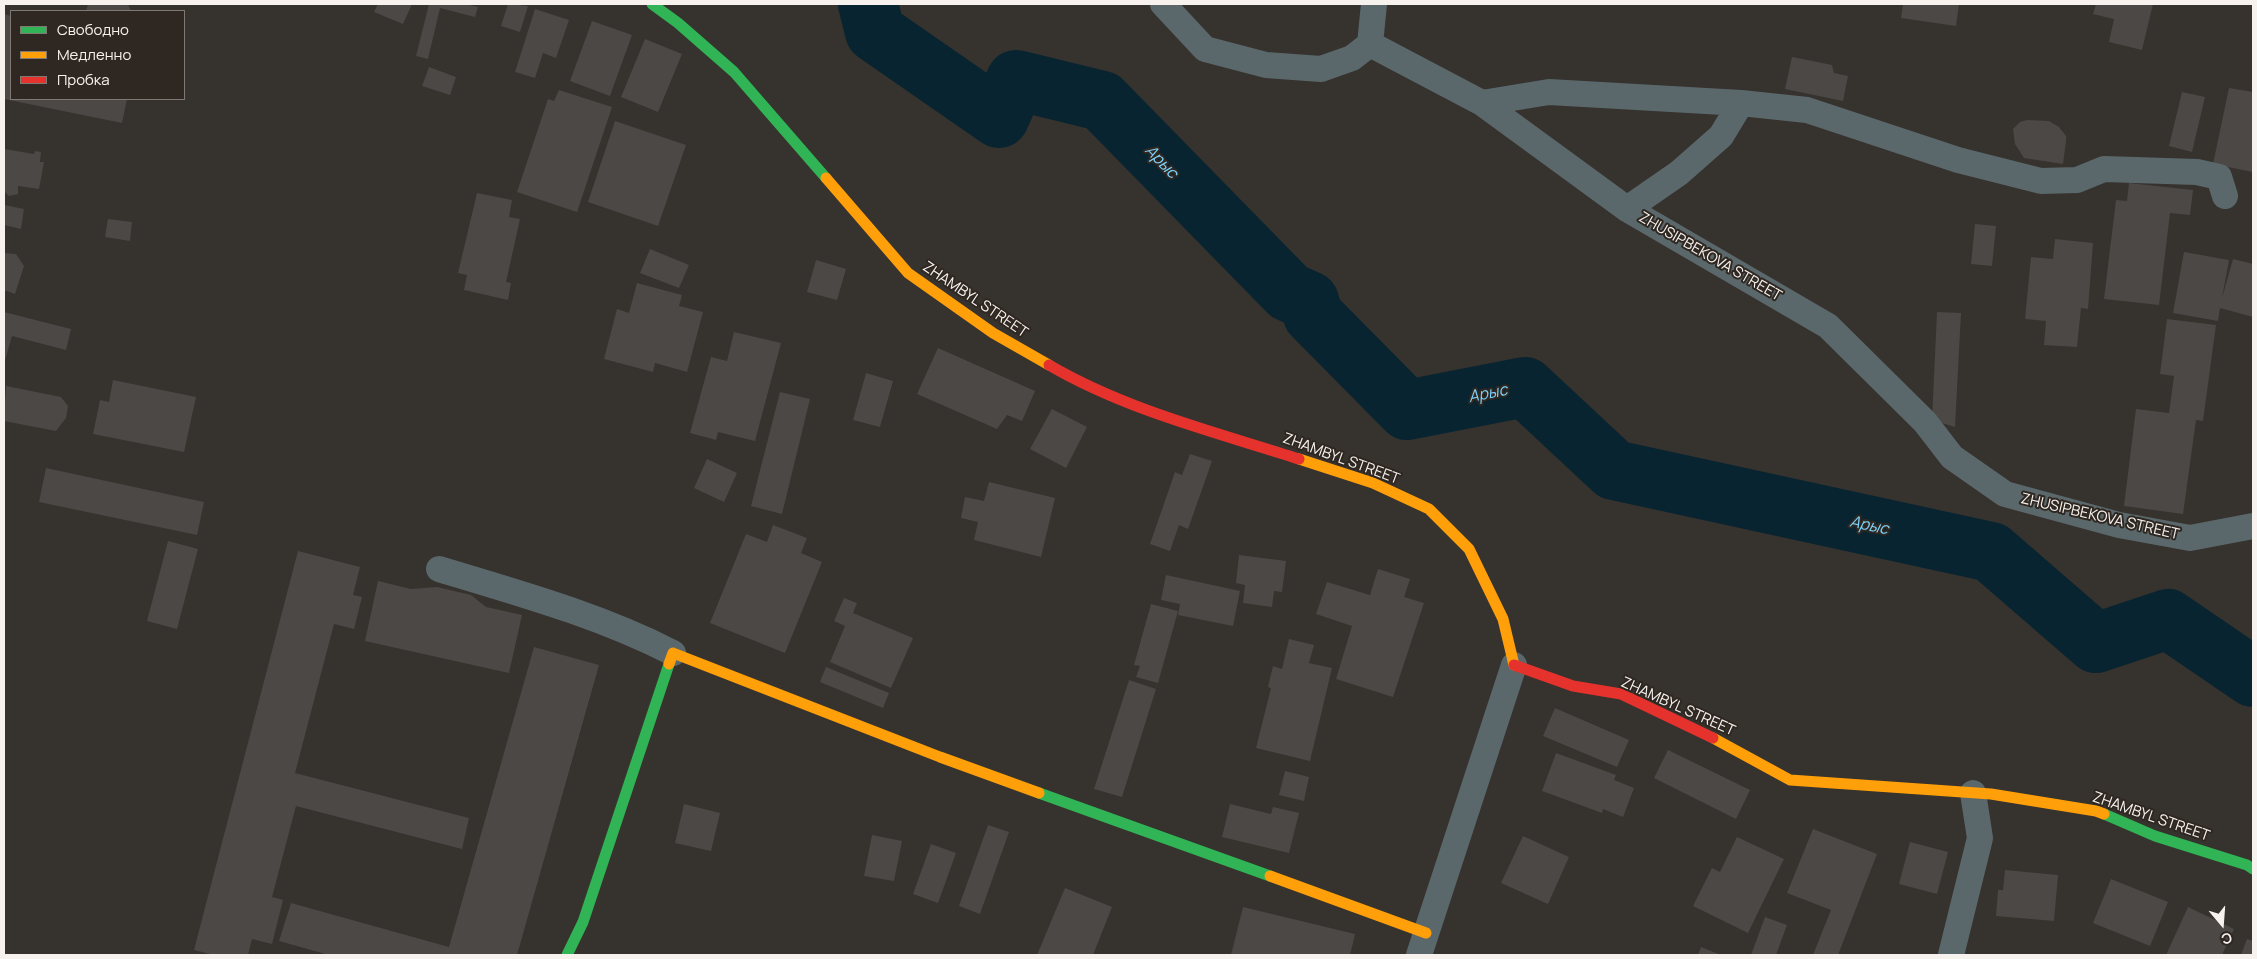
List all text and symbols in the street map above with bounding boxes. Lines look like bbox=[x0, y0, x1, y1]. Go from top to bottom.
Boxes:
legend bbox=[10, 10, 185, 100]
text: Свободно bbox=[57, 19, 129, 40]
text: Медленно bbox=[57, 44, 131, 65]
text: Пробка bbox=[57, 69, 110, 90]
water label: Арыс bbox=[1140, 141, 1182, 183]
street label: ZHUSIPBEKOVA STREET bbox=[1635, 209, 1785, 305]
street label: ZHAMBYL STREET bbox=[919, 258, 1031, 342]
water label: Арыс bbox=[1467, 381, 1509, 407]
street label: ZHAMBYL STREET bbox=[1280, 430, 1402, 488]
street label: ZHUSIPBEKOVA STREET bbox=[2019, 490, 2181, 544]
water label: Арыс bbox=[1848, 513, 1890, 539]
street label: ZHAMBYL STREET bbox=[1618, 674, 1738, 740]
street label: ZHAMBYL STREET bbox=[2090, 788, 2212, 846]
north arrow bbox=[2197, 899, 2247, 949]
text: С bbox=[2219, 928, 2235, 949]

